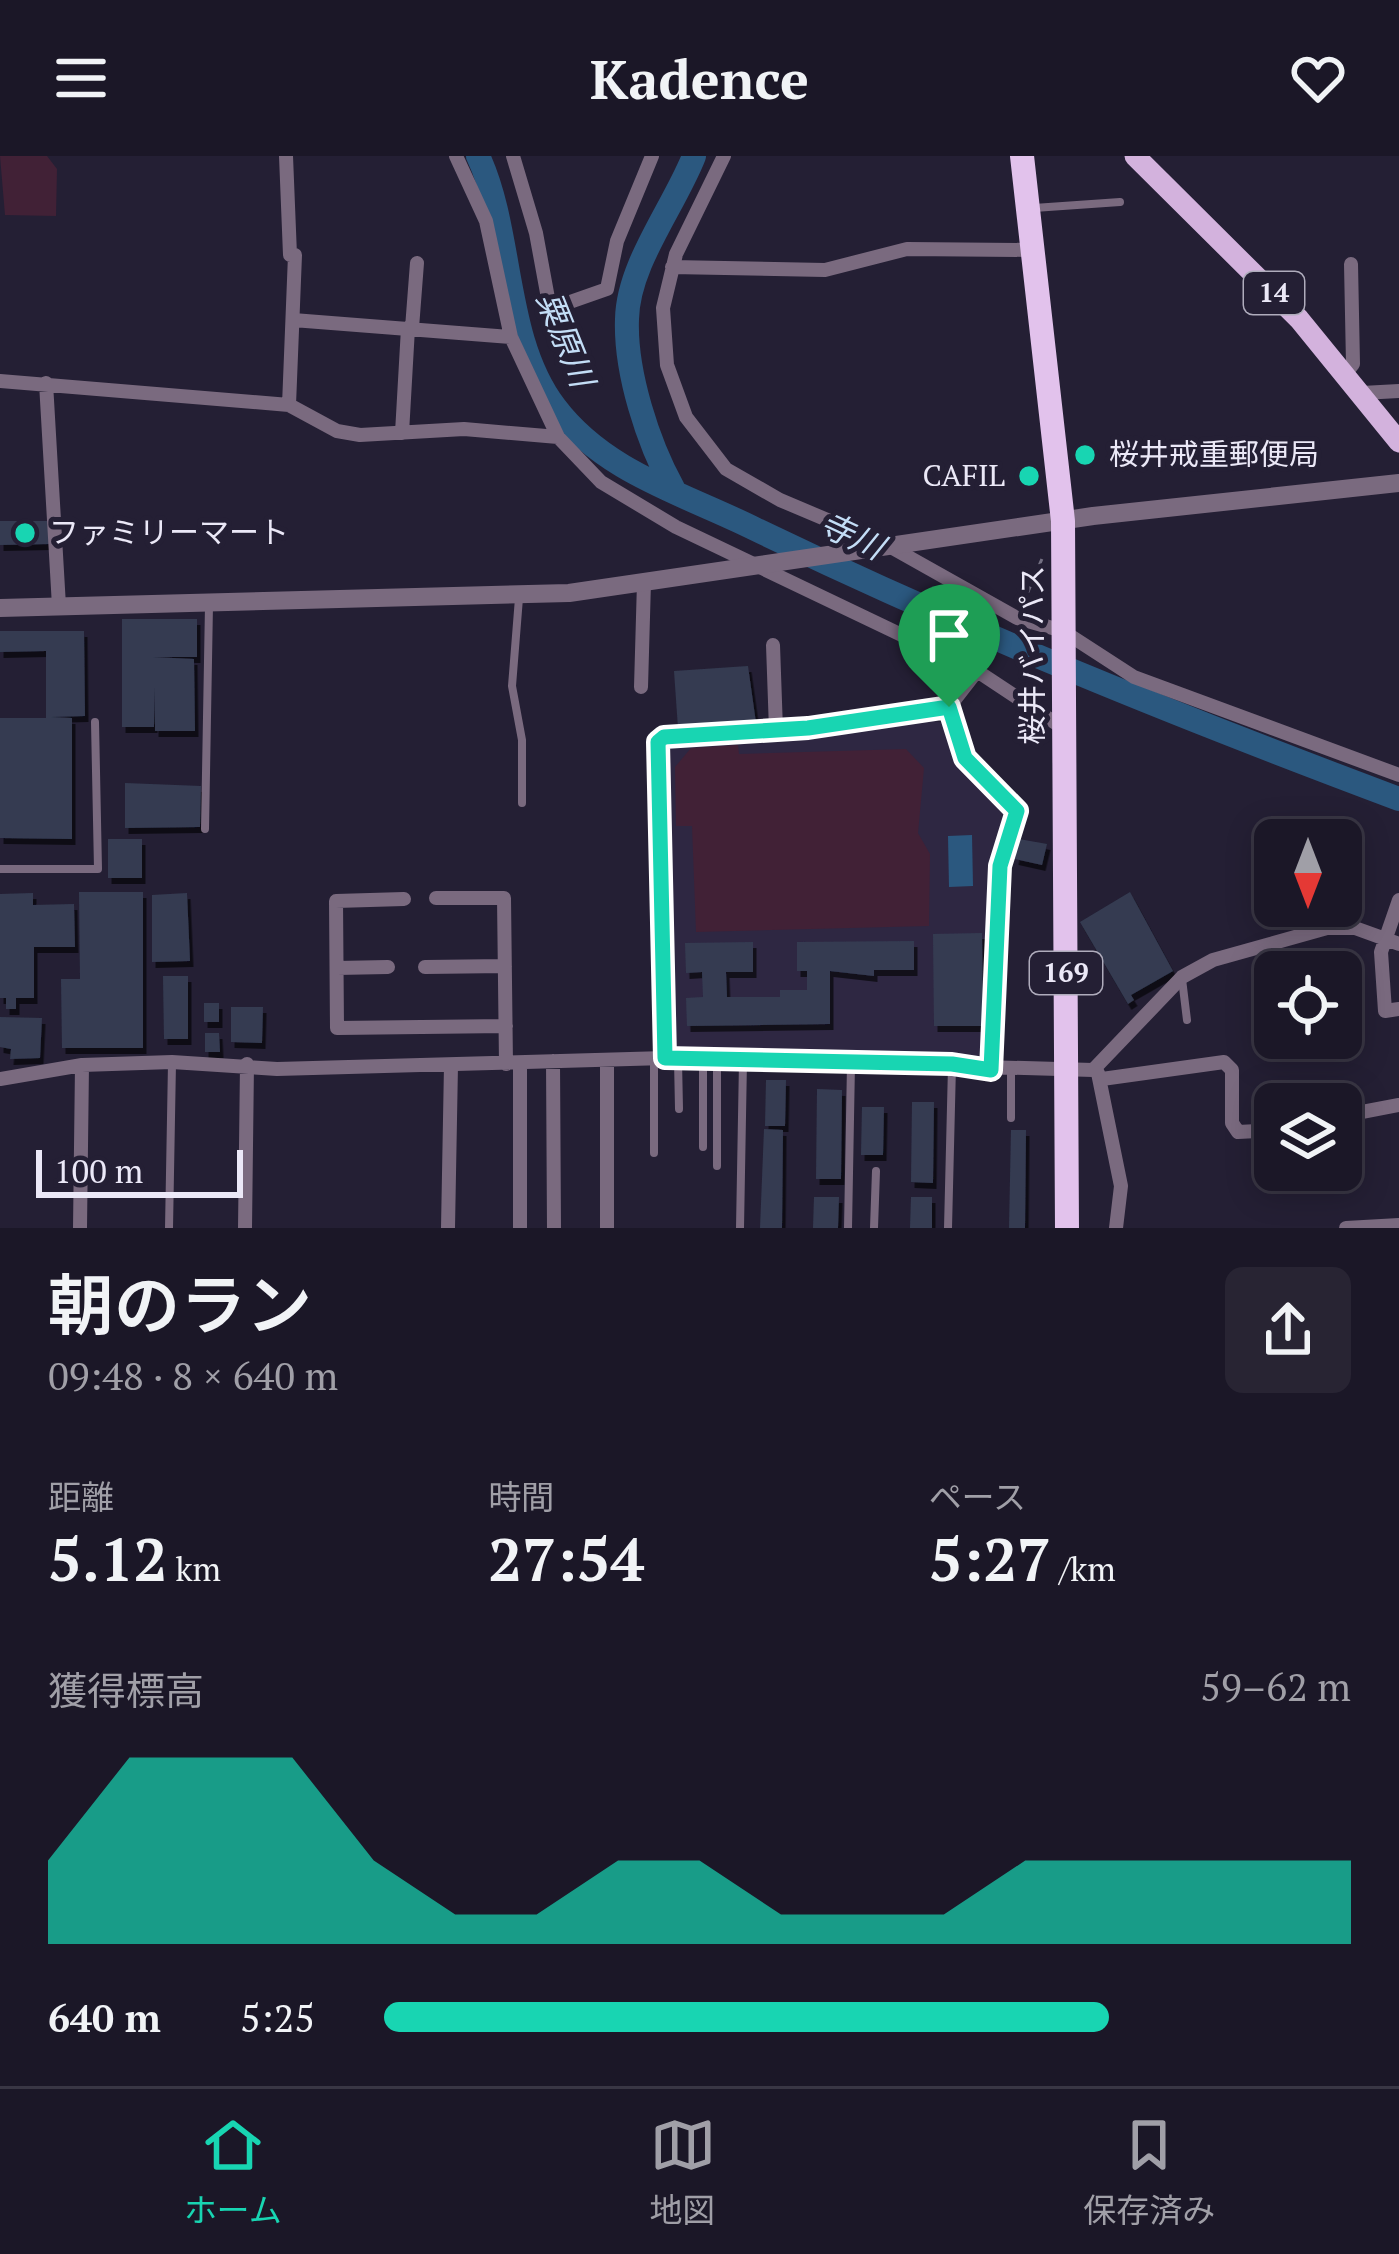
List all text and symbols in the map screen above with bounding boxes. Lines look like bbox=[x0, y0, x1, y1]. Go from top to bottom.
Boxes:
text: Kadence bbox=[590, 43, 809, 114]
icon: menu bbox=[48, 45, 114, 111]
icon: heart bbox=[1285, 45, 1351, 111]
road number: 14 bbox=[1244, 272, 1304, 314]
water label: 粟原川 bbox=[528, 285, 606, 396]
place label: 桜井戒重郵便局 bbox=[1109, 434, 1319, 474]
marker: 桜井戒重郵便局 bbox=[1072, 442, 1098, 468]
place label: CAFIL bbox=[923, 455, 1005, 495]
marker: CAFIL bbox=[1016, 463, 1042, 489]
water label: 寺川 bbox=[813, 501, 894, 569]
place label: ファミリーマート bbox=[49, 512, 289, 552]
marker: ファミリーマート bbox=[12, 520, 38, 546]
street label: 桜井バイパス bbox=[1012, 565, 1052, 745]
pin bbox=[898, 584, 1000, 707]
icon: arrive bbox=[916, 602, 982, 668]
north arrow bbox=[1254, 819, 1362, 927]
map controls bbox=[1254, 819, 1362, 1191]
button: locate bbox=[1254, 951, 1362, 1059]
road number: 169 bbox=[1030, 952, 1102, 994]
button: layers bbox=[1254, 1083, 1362, 1191]
scale bar bbox=[36, 1144, 243, 1197]
text: 100 m bbox=[54, 1149, 143, 1192]
text: 朝のラン bbox=[48, 1260, 312, 1348]
button: share bbox=[1225, 1267, 1351, 1393]
text: 09:48 · 8 × 640 m bbox=[48, 1349, 338, 1401]
text: 距離 bbox=[48, 1475, 114, 1518]
text: 時間 bbox=[488, 1475, 554, 1518]
text: ペース bbox=[929, 1475, 1026, 1518]
text: 5.12 bbox=[48, 1519, 167, 1598]
text: 27:54 bbox=[488, 1519, 645, 1598]
text: 5:27 bbox=[929, 1519, 1051, 1598]
text: km bbox=[167, 1547, 221, 1590]
text: /km bbox=[1051, 1547, 1116, 1590]
text: 59–62 m bbox=[1200, 1660, 1351, 1712]
text: 獲得標高 bbox=[48, 1664, 204, 1716]
text: 640 m bbox=[48, 1991, 161, 2043]
text: 5:25 bbox=[240, 1991, 315, 2043]
tab: ホーム bbox=[184, 2112, 282, 2232]
tab: 地図 bbox=[650, 2112, 716, 2232]
tab: 保存済み bbox=[1083, 2112, 1215, 2232]

